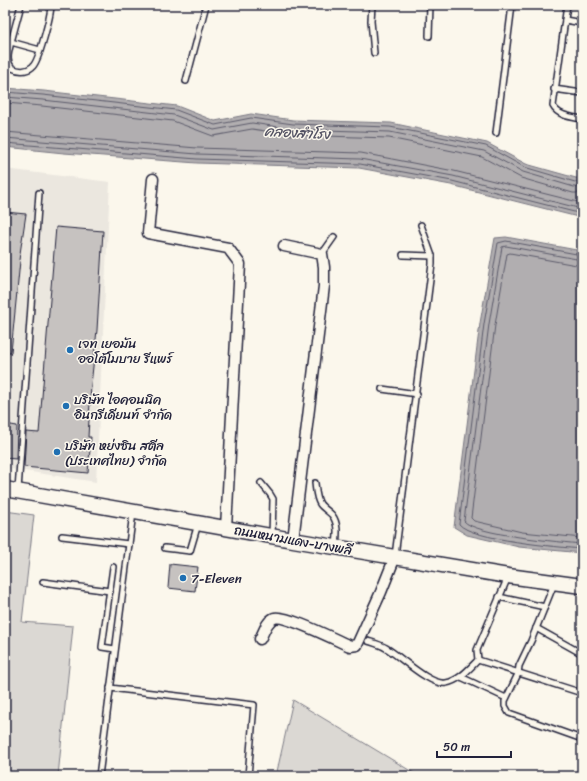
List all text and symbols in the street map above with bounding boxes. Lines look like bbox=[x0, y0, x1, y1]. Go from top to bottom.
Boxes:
water label: คลองสำโรง bbox=[264, 119, 333, 147]
place label: เจท เยอมัน ออโต้โมบาย รีแพร์ bbox=[77, 332, 175, 370]
marker: เจท เยอมัน ออโต้โมบาย รีแพร์ bbox=[65, 345, 75, 355]
place label: บริษัท ไอคอนนิค อินกรีเดียนท์ จำกัด bbox=[73, 388, 172, 426]
marker: บริษัท ไอคอนนิค อินกรีเดียนท์ จำกัด bbox=[61, 401, 71, 411]
place label: บริษัท หย่งซิน สตีล (ประเทศไทย) จํากัด bbox=[65, 434, 167, 472]
marker: บริษัท หย่งซิน สตีล (ประเทศไทย) จํากัด bbox=[52, 447, 62, 457]
street label: ถนนหนามแดง-บางพลี bbox=[232, 518, 356, 562]
place label: 7-Eleven bbox=[191, 567, 242, 590]
marker: 7-Eleven bbox=[178, 573, 188, 583]
scale bar bbox=[437, 733, 511, 759]
text: 50 m bbox=[443, 736, 470, 758]

